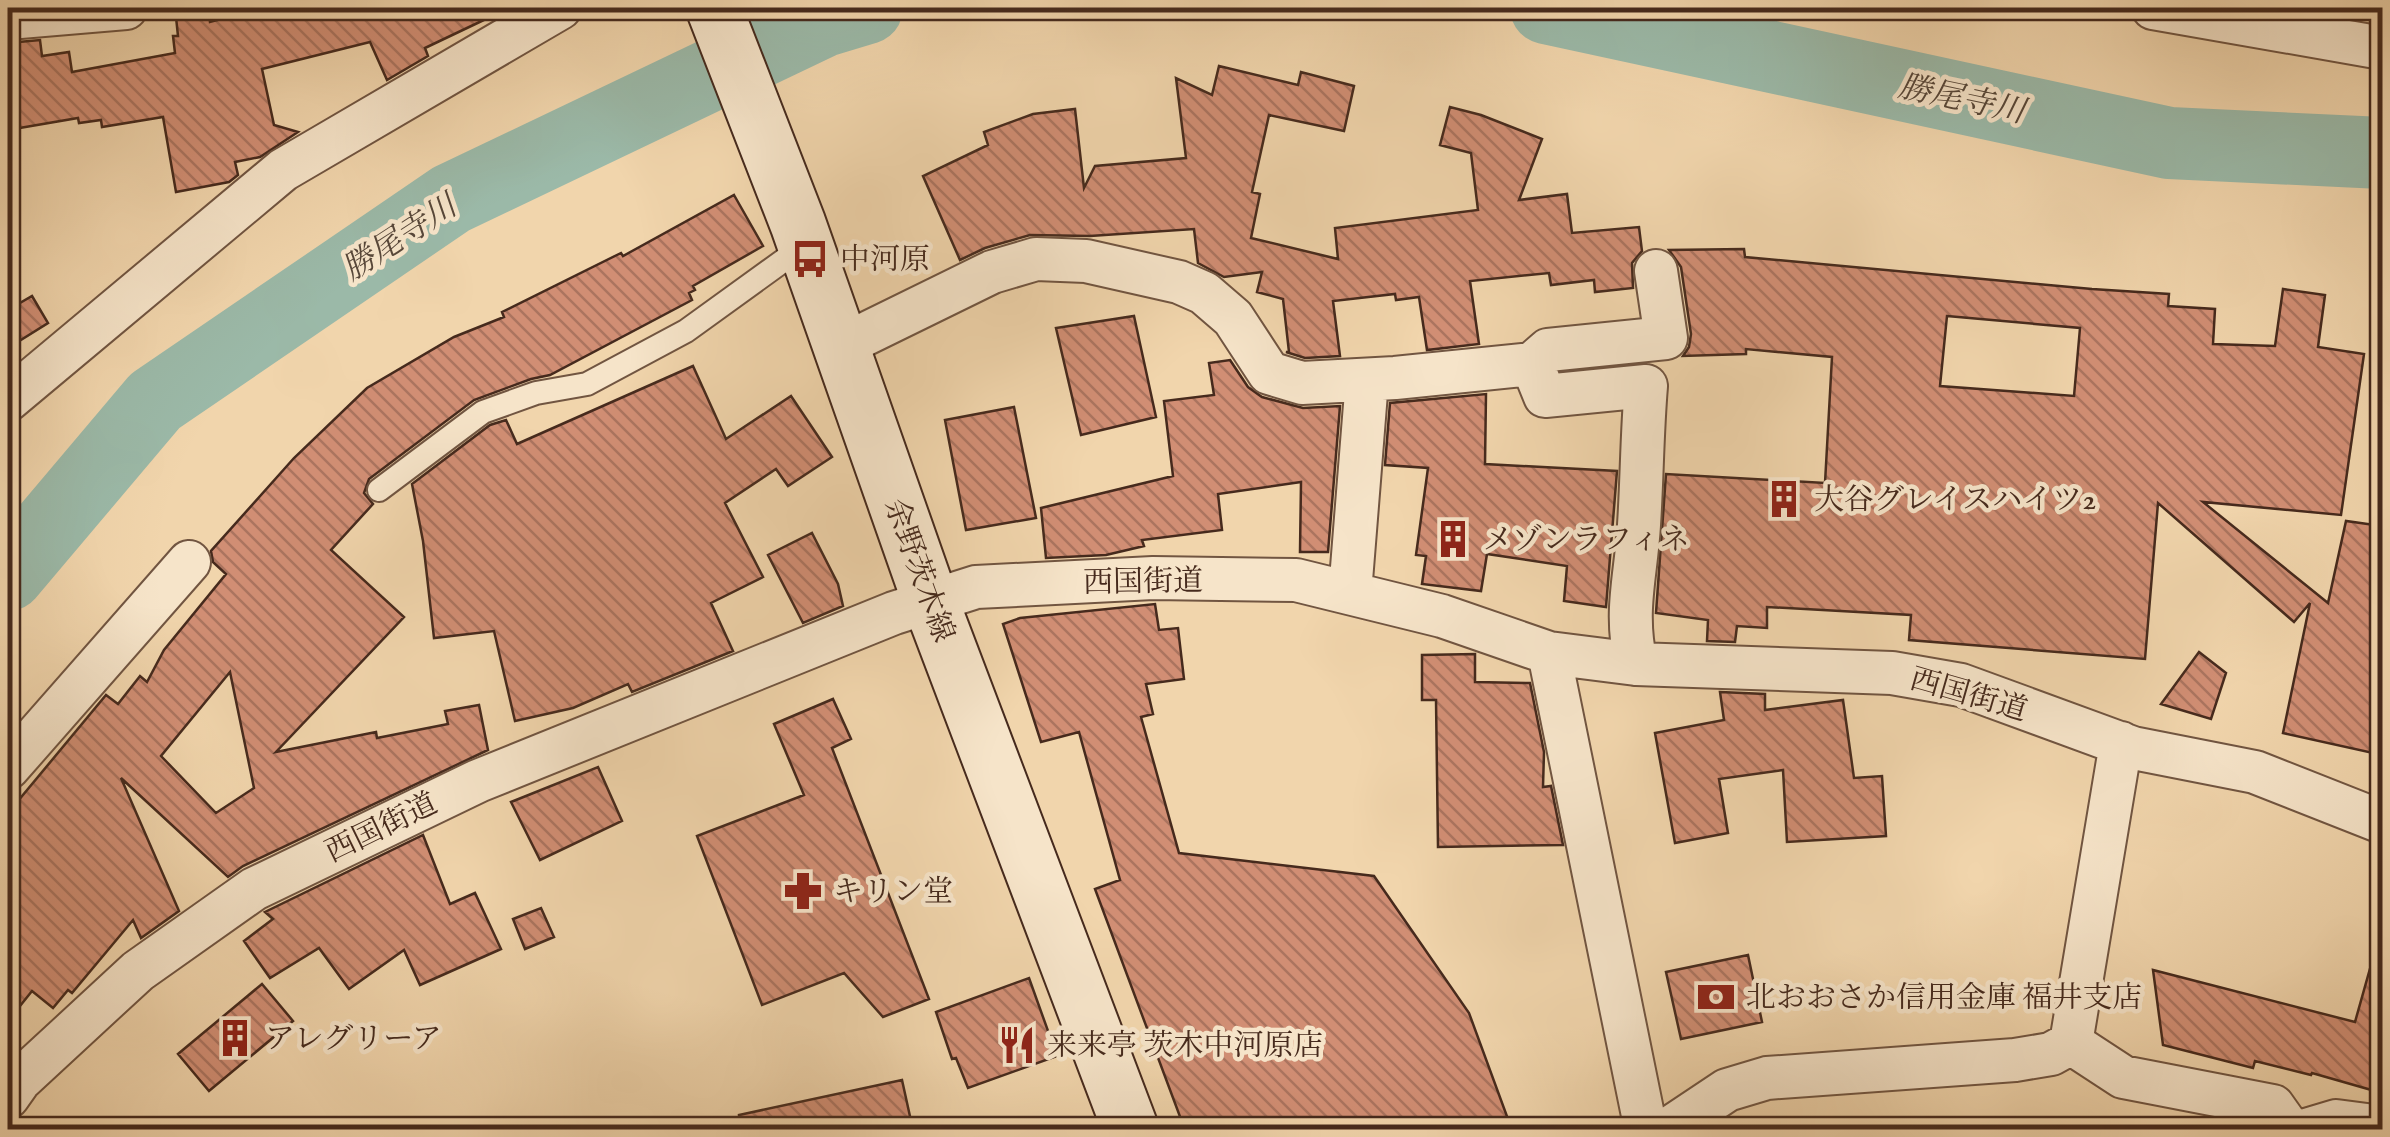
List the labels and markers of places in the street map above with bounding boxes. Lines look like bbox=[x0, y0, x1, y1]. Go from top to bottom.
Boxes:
bus stop icon: 中河原 bbox=[789, 238, 831, 280]
place label: 中河原 bbox=[840, 242, 930, 280]
building icon: 大谷グレイスハイツ2 bbox=[1763, 478, 1805, 520]
place label: 大谷グレイスハイツ2 bbox=[1814, 482, 2096, 520]
building icon: メゾンラフィネ bbox=[1432, 518, 1474, 560]
place label: メゾンラフィネ bbox=[1483, 522, 1690, 560]
pharmacy icon: キリン堂 bbox=[782, 870, 824, 912]
place label: キリン堂 bbox=[833, 874, 953, 912]
bank icon: 北おおさか信用金庫 福井支店 bbox=[1695, 976, 1737, 1018]
place label: 北おおさか信用金庫 福井支店 bbox=[1746, 980, 2143, 1018]
building icon: アレグリーア bbox=[214, 1017, 256, 1059]
place label: アレグリーア bbox=[265, 1021, 442, 1059]
restaurant icon: 来来亭 茨木中河原店 bbox=[996, 1024, 1038, 1066]
place label: 来来亭 茨木中河原店 bbox=[1047, 1028, 1324, 1066]

